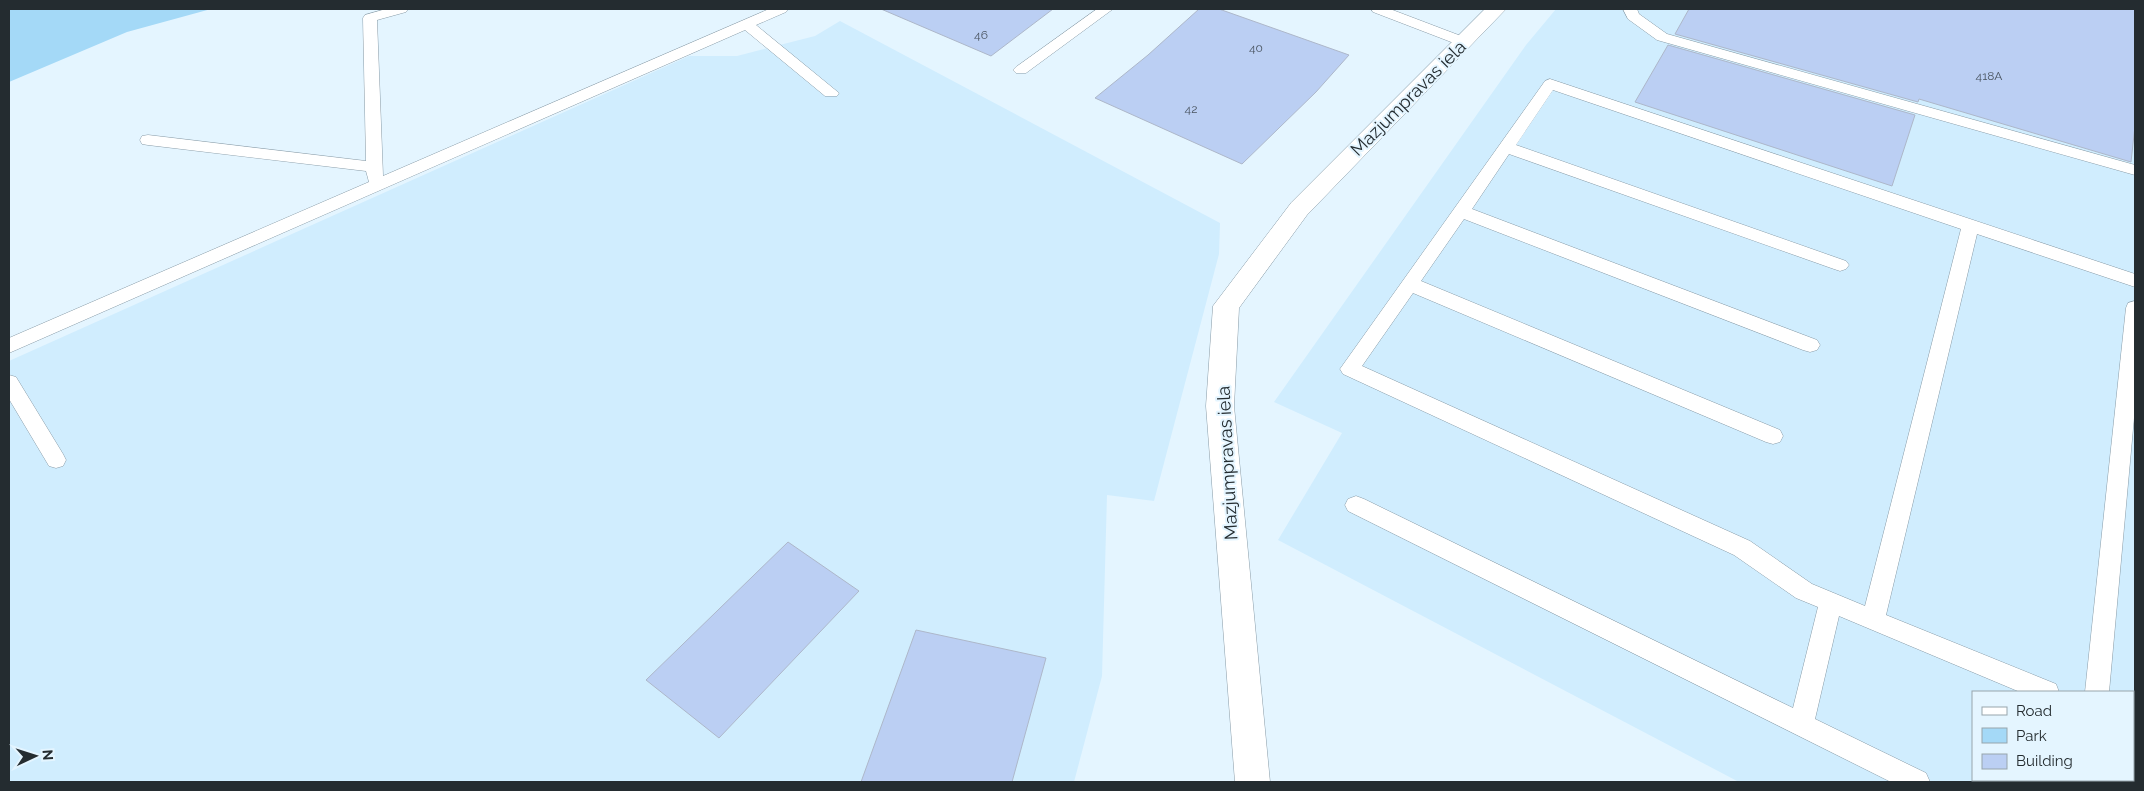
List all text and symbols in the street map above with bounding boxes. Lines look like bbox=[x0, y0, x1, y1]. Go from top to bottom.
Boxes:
house number: 46 bbox=[974, 28, 988, 42]
street label: Mazjumpravas iela bbox=[1346, 36, 1470, 160]
house number: 40 bbox=[1249, 41, 1263, 55]
house number: 418A bbox=[1976, 69, 2002, 83]
house number: 42 bbox=[1185, 102, 1197, 116]
street label: Mazjumpravas iela bbox=[1212, 385, 1242, 541]
legend bbox=[1972, 691, 2134, 781]
text: Road bbox=[2016, 702, 2052, 720]
text: Park bbox=[2016, 727, 2047, 745]
north arrow bbox=[10, 731, 60, 781]
text: N bbox=[40, 749, 56, 761]
text: Building bbox=[2016, 752, 2073, 770]

